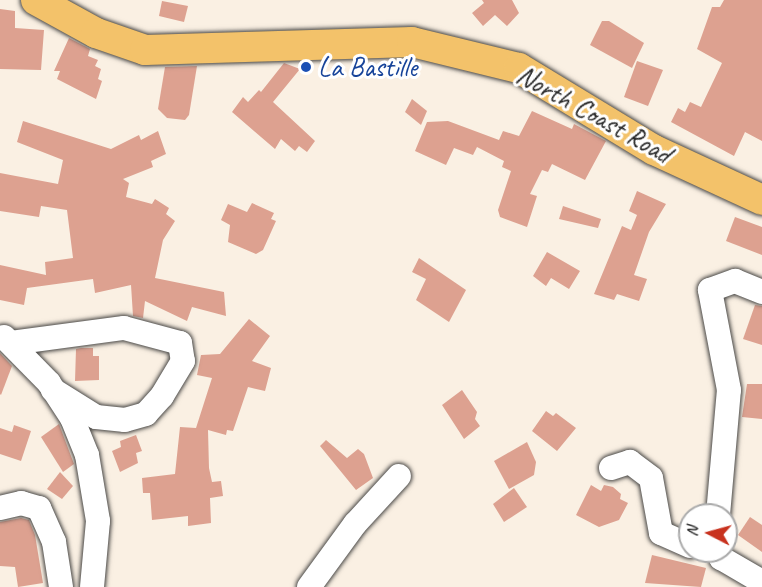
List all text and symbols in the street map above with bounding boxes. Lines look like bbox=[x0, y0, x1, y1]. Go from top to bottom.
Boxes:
place label: La Bastille bbox=[318, 50, 418, 84]
street label: North Coast Road bbox=[511, 58, 677, 170]
marker: La Bastille bbox=[299, 60, 313, 74]
north arrow bbox=[678, 503, 738, 563]
text: N bbox=[682, 525, 703, 537]

